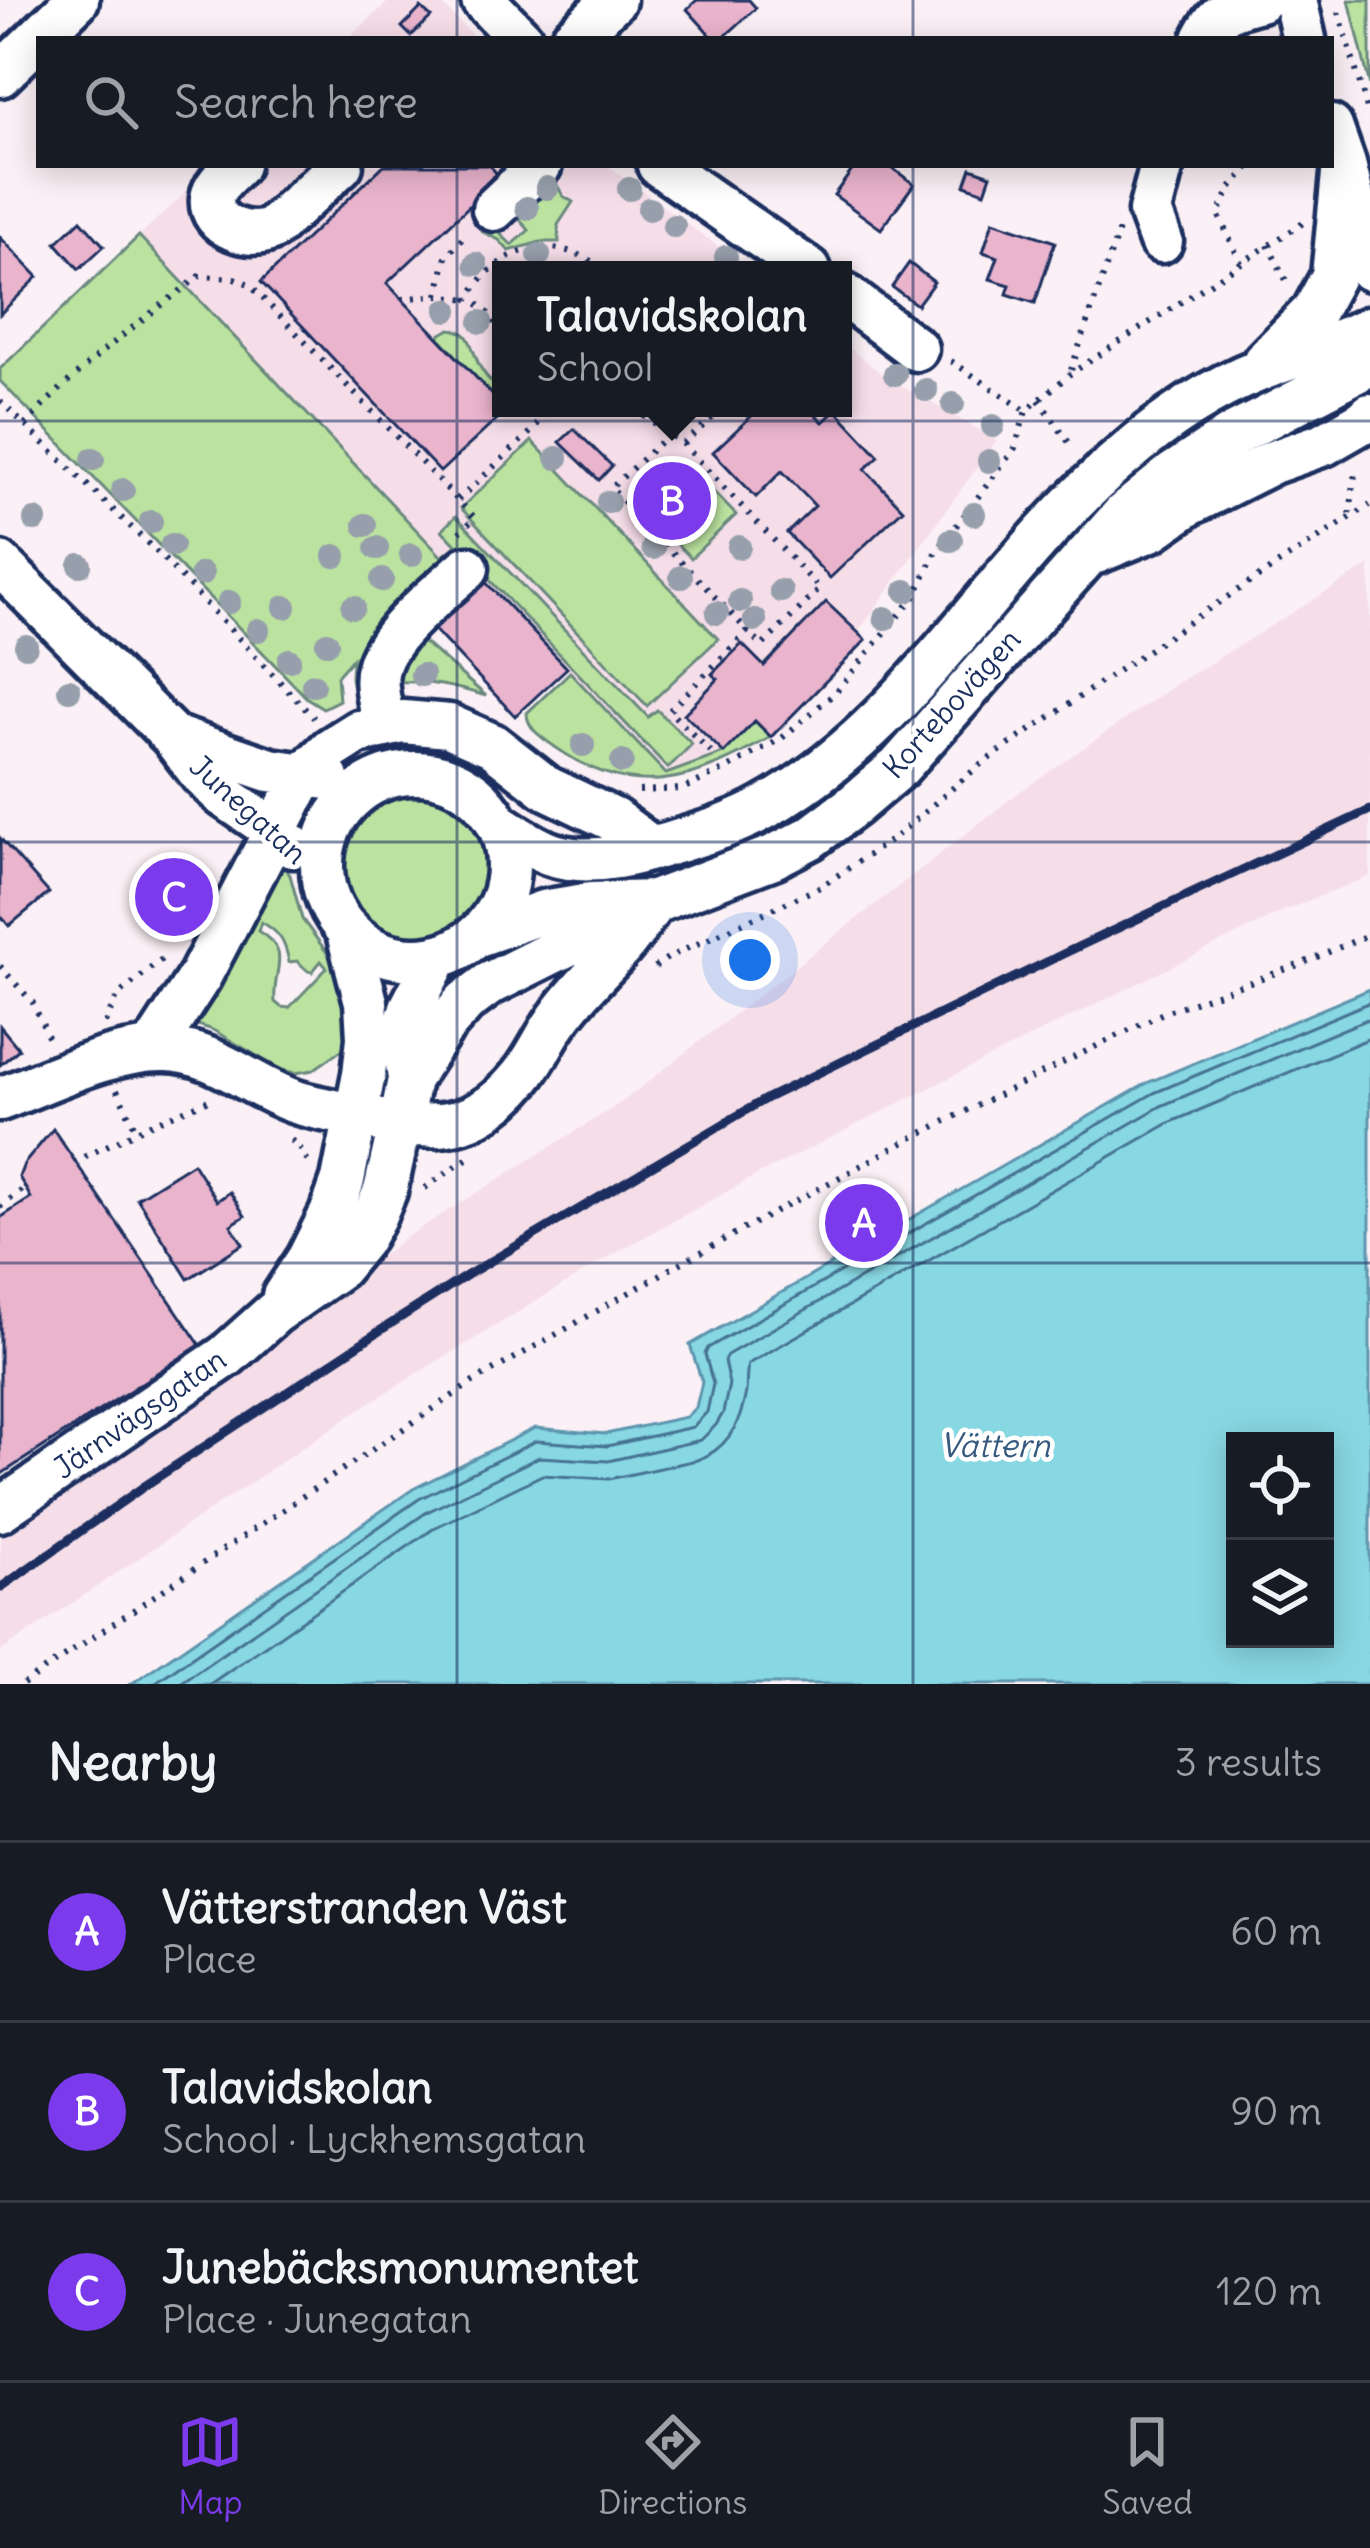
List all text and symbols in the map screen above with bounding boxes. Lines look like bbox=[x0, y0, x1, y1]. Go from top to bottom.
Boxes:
search box bbox=[36, 36, 1334, 168]
icon: search bbox=[78, 69, 144, 135]
text: Search here bbox=[174, 74, 418, 130]
popup bbox=[492, 261, 852, 417]
text: Talavidskolan bbox=[537, 287, 807, 343]
text: School bbox=[537, 343, 653, 392]
pin: B bbox=[633, 456, 711, 546]
street label: Kortebovägen bbox=[874, 621, 1028, 786]
street label: Junegatan bbox=[182, 747, 315, 872]
pin: C bbox=[135, 852, 213, 942]
your location bbox=[720, 930, 780, 990]
pin: A bbox=[825, 1178, 903, 1268]
street label: Järnvägsgatan bbox=[46, 1340, 233, 1487]
water label: Vättern bbox=[940, 1424, 1051, 1466]
map controls bbox=[1226, 1432, 1334, 1648]
button: locate bbox=[1226, 1432, 1334, 1540]
button: layers bbox=[1226, 1540, 1334, 1648]
text: Nearby bbox=[48, 1730, 217, 1794]
text: 3 results bbox=[1175, 1738, 1322, 1787]
text: Vätterstranden Väst bbox=[162, 1879, 567, 1935]
text: A bbox=[74, 1907, 100, 1956]
text: 60 m bbox=[1230, 1907, 1322, 1956]
text: Place bbox=[162, 1935, 256, 1984]
text: Talavidskolan bbox=[162, 2059, 433, 2115]
text: B bbox=[74, 2087, 100, 2136]
text: 90 m bbox=[1230, 2087, 1322, 2136]
text: School · Lyckhemsgatan bbox=[162, 2115, 586, 2164]
text: Junebäcksmonumentet bbox=[162, 2239, 638, 2295]
text: C bbox=[74, 2267, 100, 2316]
text: 120 m bbox=[1216, 2267, 1322, 2316]
text: Place · Junegatan bbox=[162, 2295, 472, 2344]
tab: Map bbox=[177, 2409, 243, 2523]
tab: Directions bbox=[598, 2409, 747, 2523]
tab: Saved bbox=[1102, 2409, 1193, 2523]

